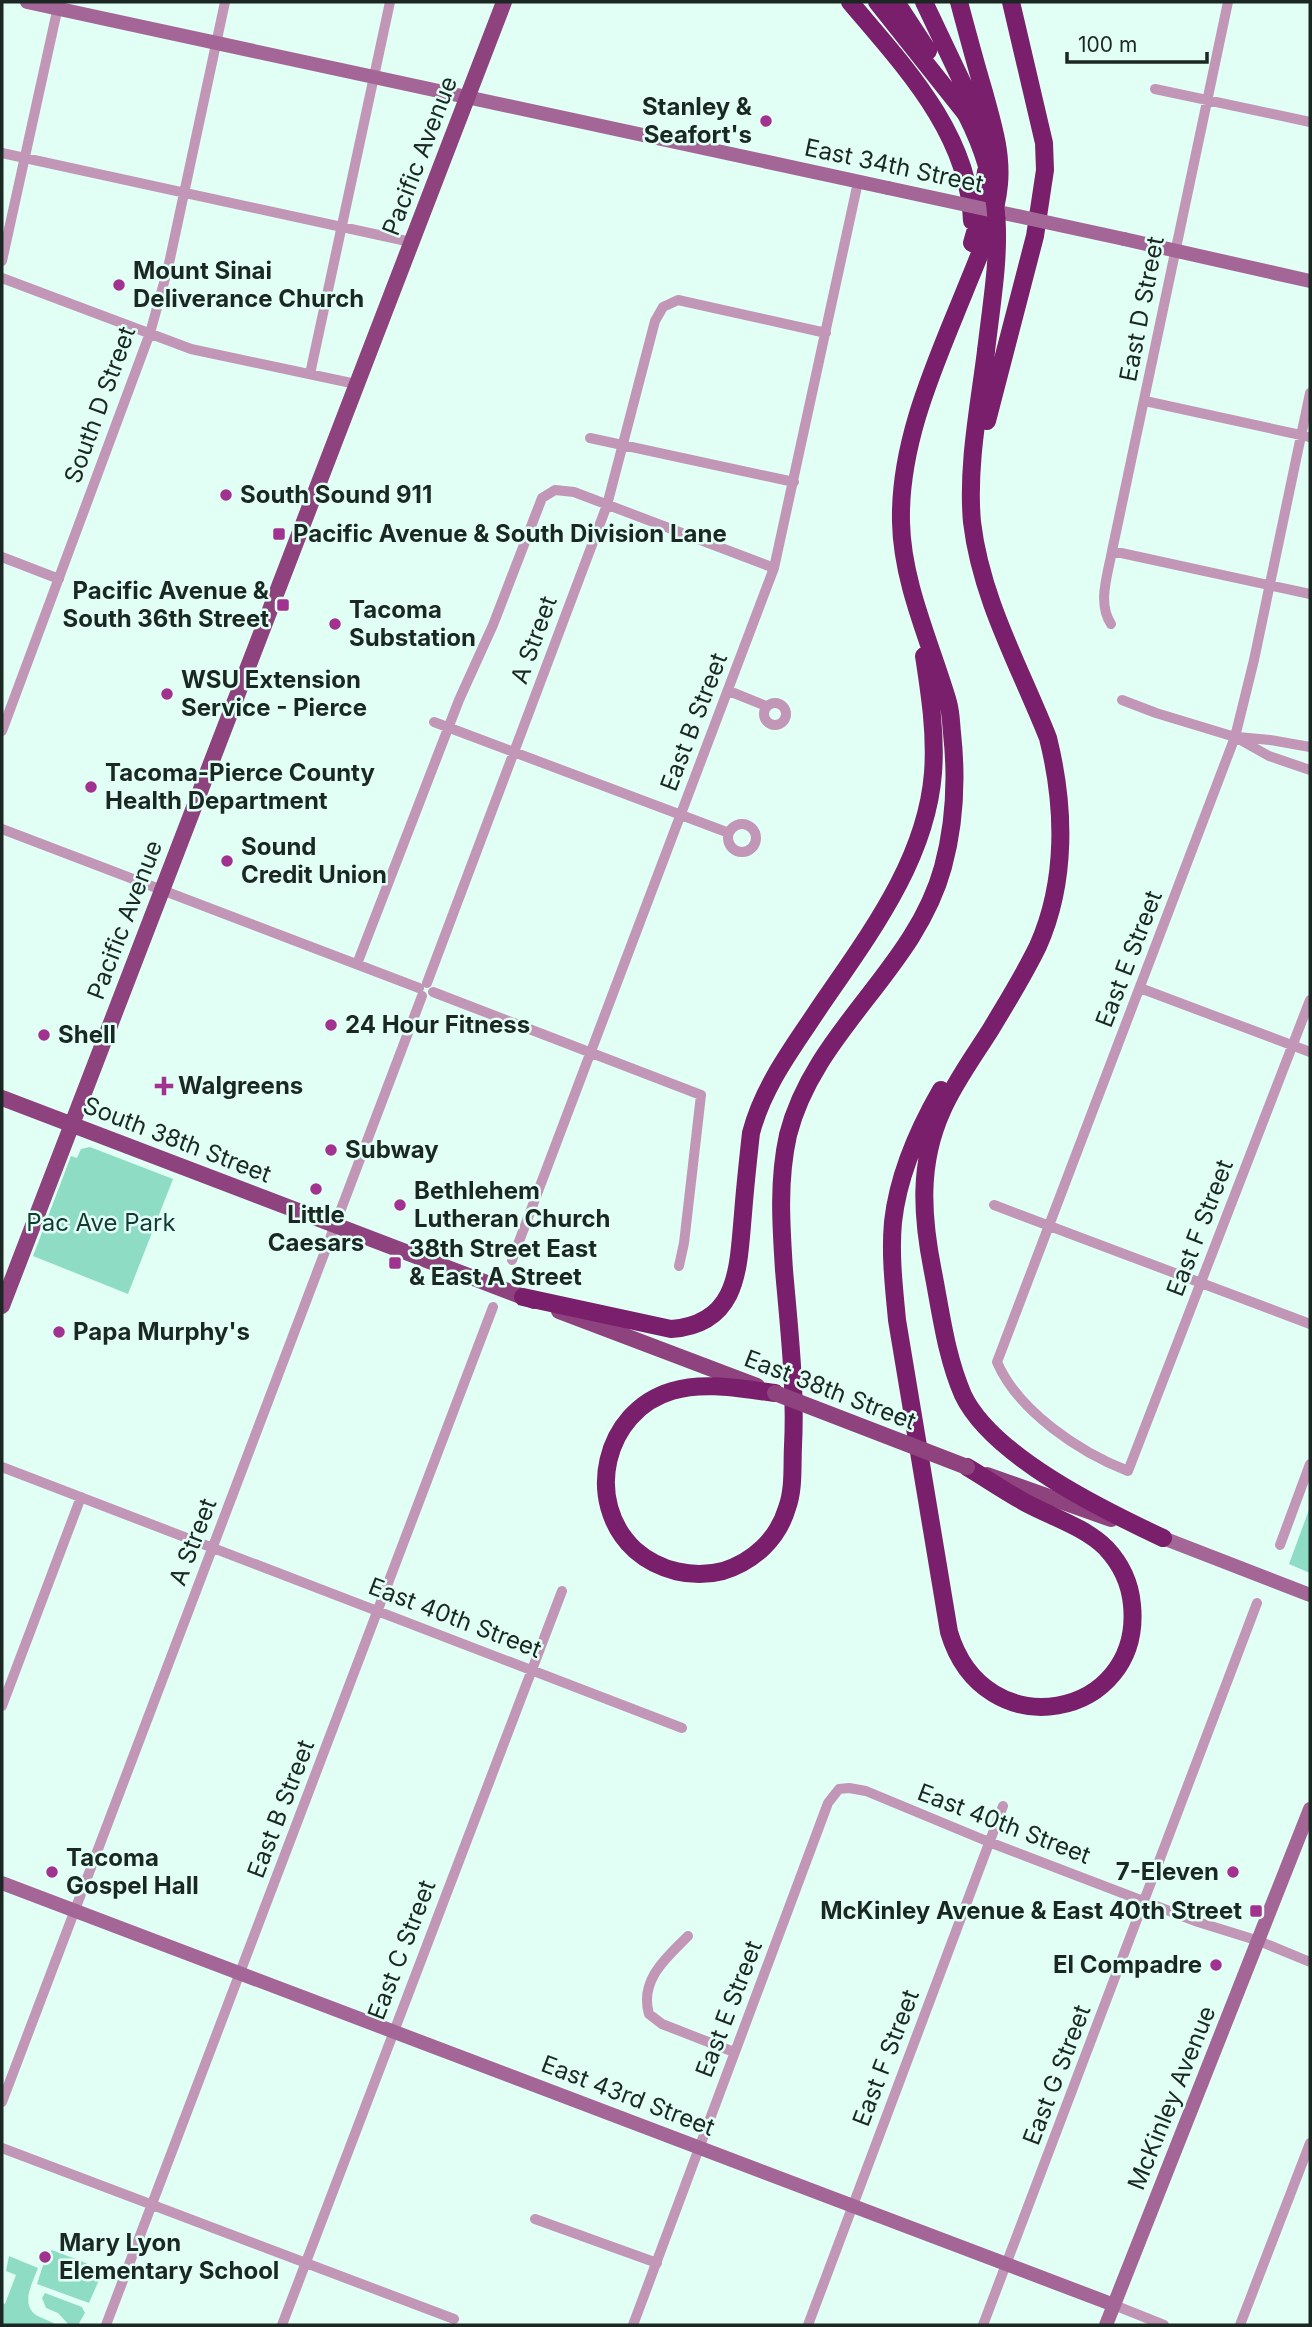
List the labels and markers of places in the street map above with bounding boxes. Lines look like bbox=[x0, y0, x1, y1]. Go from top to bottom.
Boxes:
place label: Stanley & Seafort's bbox=[642, 92, 753, 149]
marker: Stanley & Seafort's bbox=[758, 113, 774, 129]
place label: Mount Sinai Deliverance Church bbox=[133, 256, 364, 313]
marker: Mount Sinai Deliverance Church bbox=[111, 277, 127, 293]
place label: South Sound 911 bbox=[240, 480, 432, 509]
marker: South Sound 911 bbox=[218, 487, 234, 503]
place label: Pacific Avenue & South Division Lane bbox=[293, 519, 727, 548]
marker: Pacific Avenue & South Division Lane bbox=[271, 526, 287, 542]
place label: Pacific Avenue & South 36th Street bbox=[63, 576, 270, 633]
place label: Tacoma Substation bbox=[349, 595, 476, 652]
marker: Pacific Avenue & South 36th Street bbox=[275, 597, 291, 613]
marker: Tacoma Substation bbox=[327, 616, 343, 632]
place label: WSU Extension Service - Pierce bbox=[181, 665, 367, 722]
marker: WSU Extension Service - Pierce bbox=[159, 686, 175, 702]
place label: Tacoma-Pierce County Health Department bbox=[105, 758, 375, 815]
marker: Tacoma-Pierce County Health Department bbox=[83, 779, 99, 795]
place label: Sound Credit Union bbox=[241, 832, 387, 889]
marker: Sound Credit Union bbox=[219, 853, 235, 869]
place label: 24 Hour Fitness bbox=[345, 1010, 530, 1039]
marker: 24 Hour Fitness bbox=[323, 1017, 339, 1033]
place label: Shell bbox=[58, 1020, 116, 1049]
marker: Shell bbox=[36, 1027, 52, 1043]
place label: Walgreens bbox=[178, 1071, 303, 1100]
marker: Walgreens bbox=[156, 1078, 172, 1094]
place label: Subway bbox=[345, 1135, 439, 1164]
marker: Subway bbox=[323, 1142, 339, 1158]
place label: Bethlehem Lutheran Church bbox=[414, 1176, 611, 1233]
marker: Little Caesars bbox=[308, 1181, 324, 1197]
marker: Bethlehem Lutheran Church bbox=[392, 1197, 408, 1213]
place label: Little Caesars bbox=[268, 1200, 364, 1257]
place label: 38th Street East & East A Street bbox=[409, 1234, 597, 1291]
marker: 38th Street East & East A Street bbox=[387, 1255, 403, 1271]
place label: Papa Murphy's bbox=[73, 1317, 250, 1346]
marker: Papa Murphy's bbox=[51, 1324, 67, 1340]
place label: Tacoma Gospel Hall bbox=[66, 1843, 199, 1900]
place label: 7-Eleven bbox=[1116, 1857, 1219, 1886]
marker: Tacoma Gospel Hall bbox=[44, 1864, 60, 1880]
marker: 7-Eleven bbox=[1225, 1864, 1241, 1880]
place label: McKinley Avenue & East 40th Street bbox=[820, 1896, 1242, 1925]
marker: McKinley Avenue & East 40th Street bbox=[1248, 1903, 1264, 1919]
place label: El Compadre bbox=[1053, 1950, 1202, 1979]
marker: El Compadre bbox=[1208, 1957, 1224, 1973]
place label: Mary Lyon Elementary School bbox=[59, 2228, 279, 2285]
marker: Mary Lyon Elementary School bbox=[37, 2249, 53, 2265]

